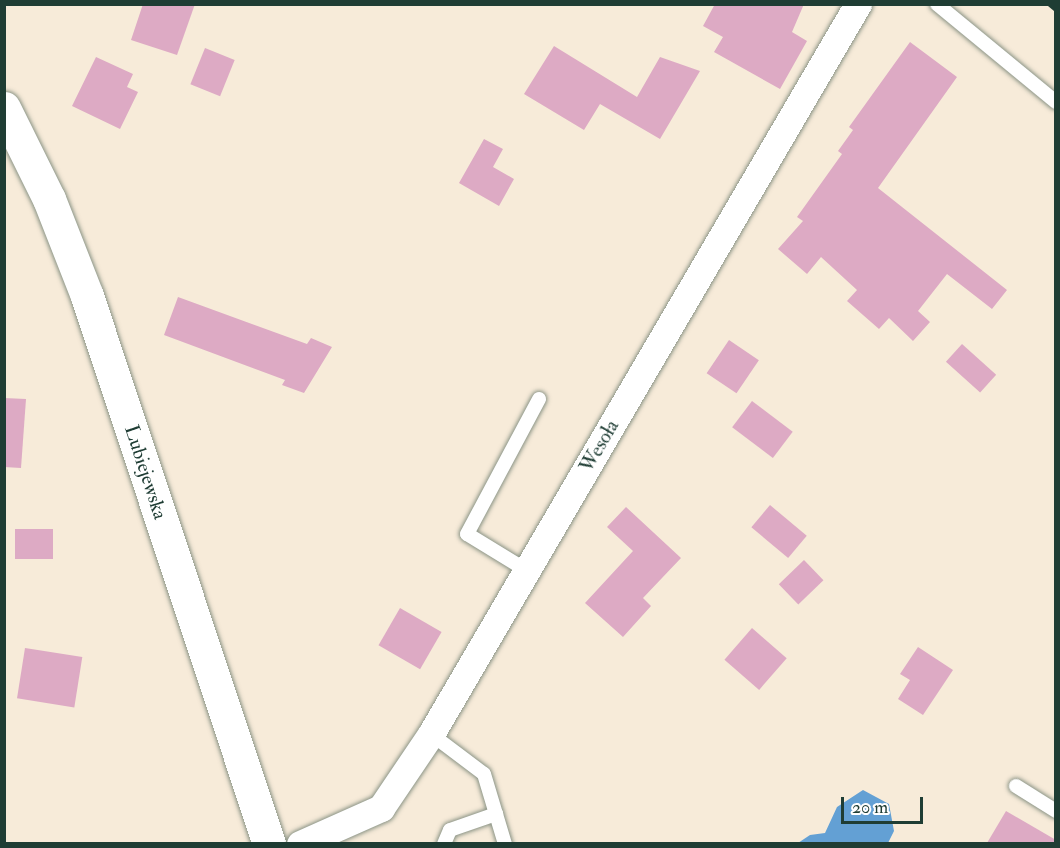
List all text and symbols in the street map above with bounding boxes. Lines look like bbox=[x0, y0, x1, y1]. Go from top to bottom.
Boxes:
street label: Wesoła bbox=[574, 415, 624, 477]
street label: Lubiejewska bbox=[119, 422, 173, 522]
scale bar bbox=[844, 785, 926, 823]
text: 20 m bbox=[852, 796, 888, 819]

